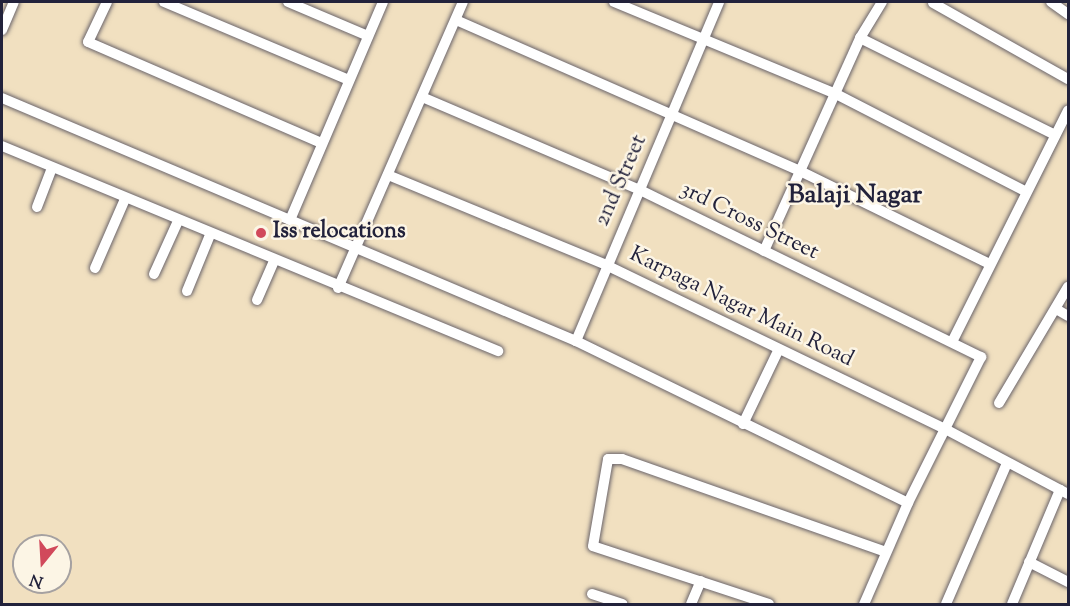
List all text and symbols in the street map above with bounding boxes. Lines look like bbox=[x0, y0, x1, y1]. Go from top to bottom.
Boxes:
street label: 2nd Street bbox=[590, 131, 654, 231]
street label: 3rd Cross Street bbox=[676, 177, 822, 267]
district label: Balaji Nagar bbox=[788, 180, 922, 212]
place label: Iss relocations bbox=[273, 220, 406, 246]
marker: Iss relocations bbox=[254, 226, 268, 240]
street label: Karpaga Nagar Main Road bbox=[625, 242, 857, 374]
north arrow bbox=[12, 534, 72, 594]
text: N bbox=[27, 567, 47, 593]

